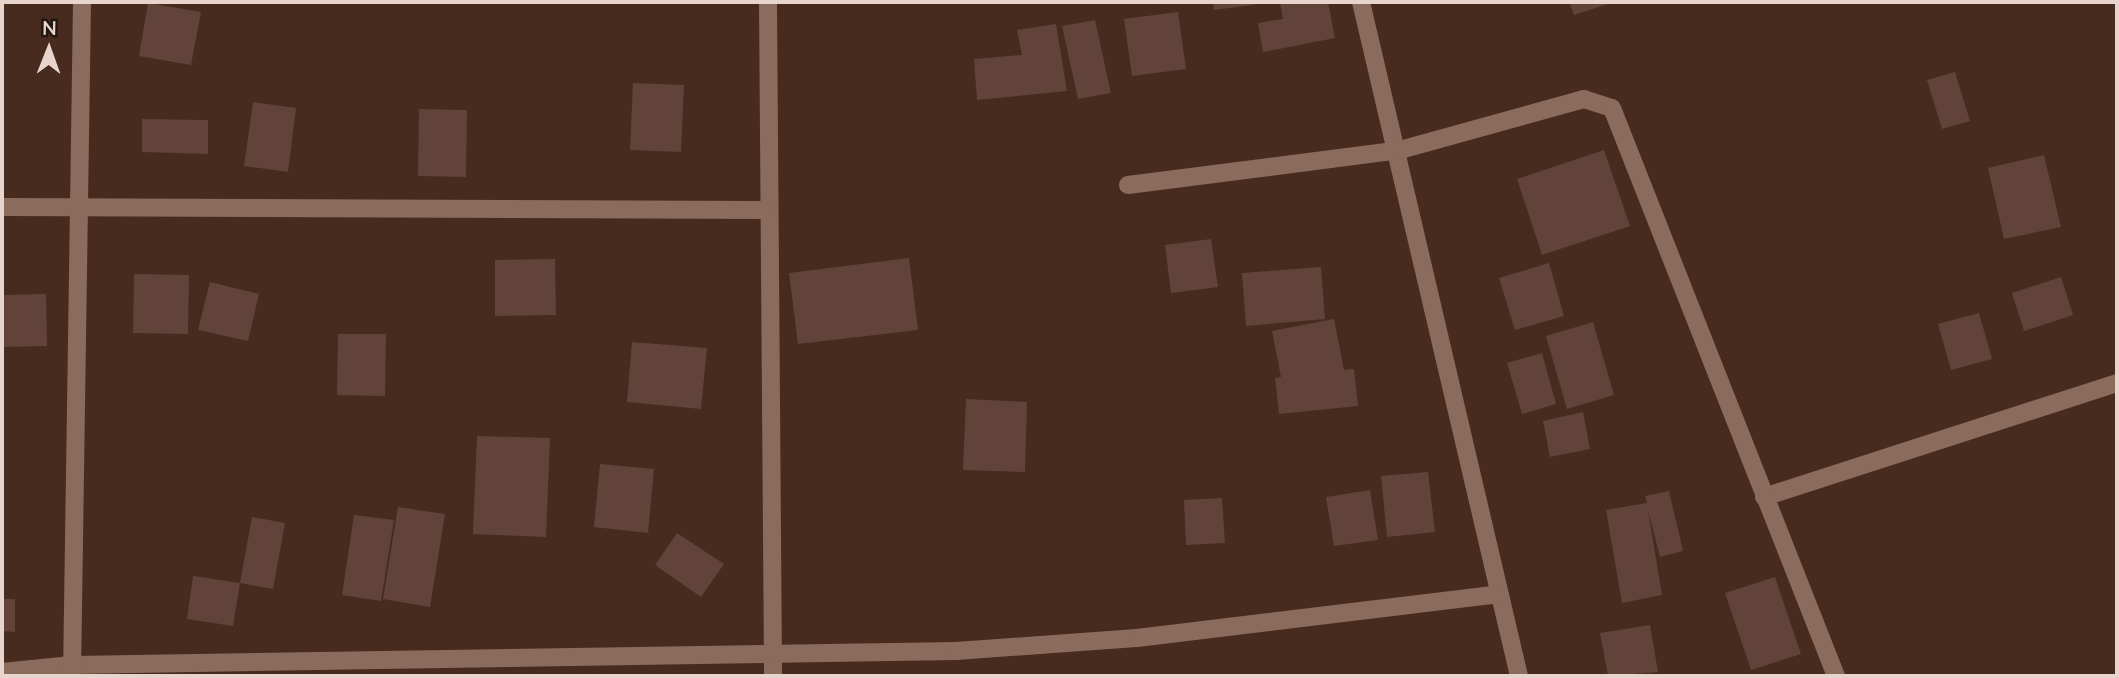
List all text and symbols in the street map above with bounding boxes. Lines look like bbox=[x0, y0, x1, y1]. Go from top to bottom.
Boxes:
north arrow bbox=[14, 14, 84, 84]
text: N bbox=[42, 16, 57, 39]

